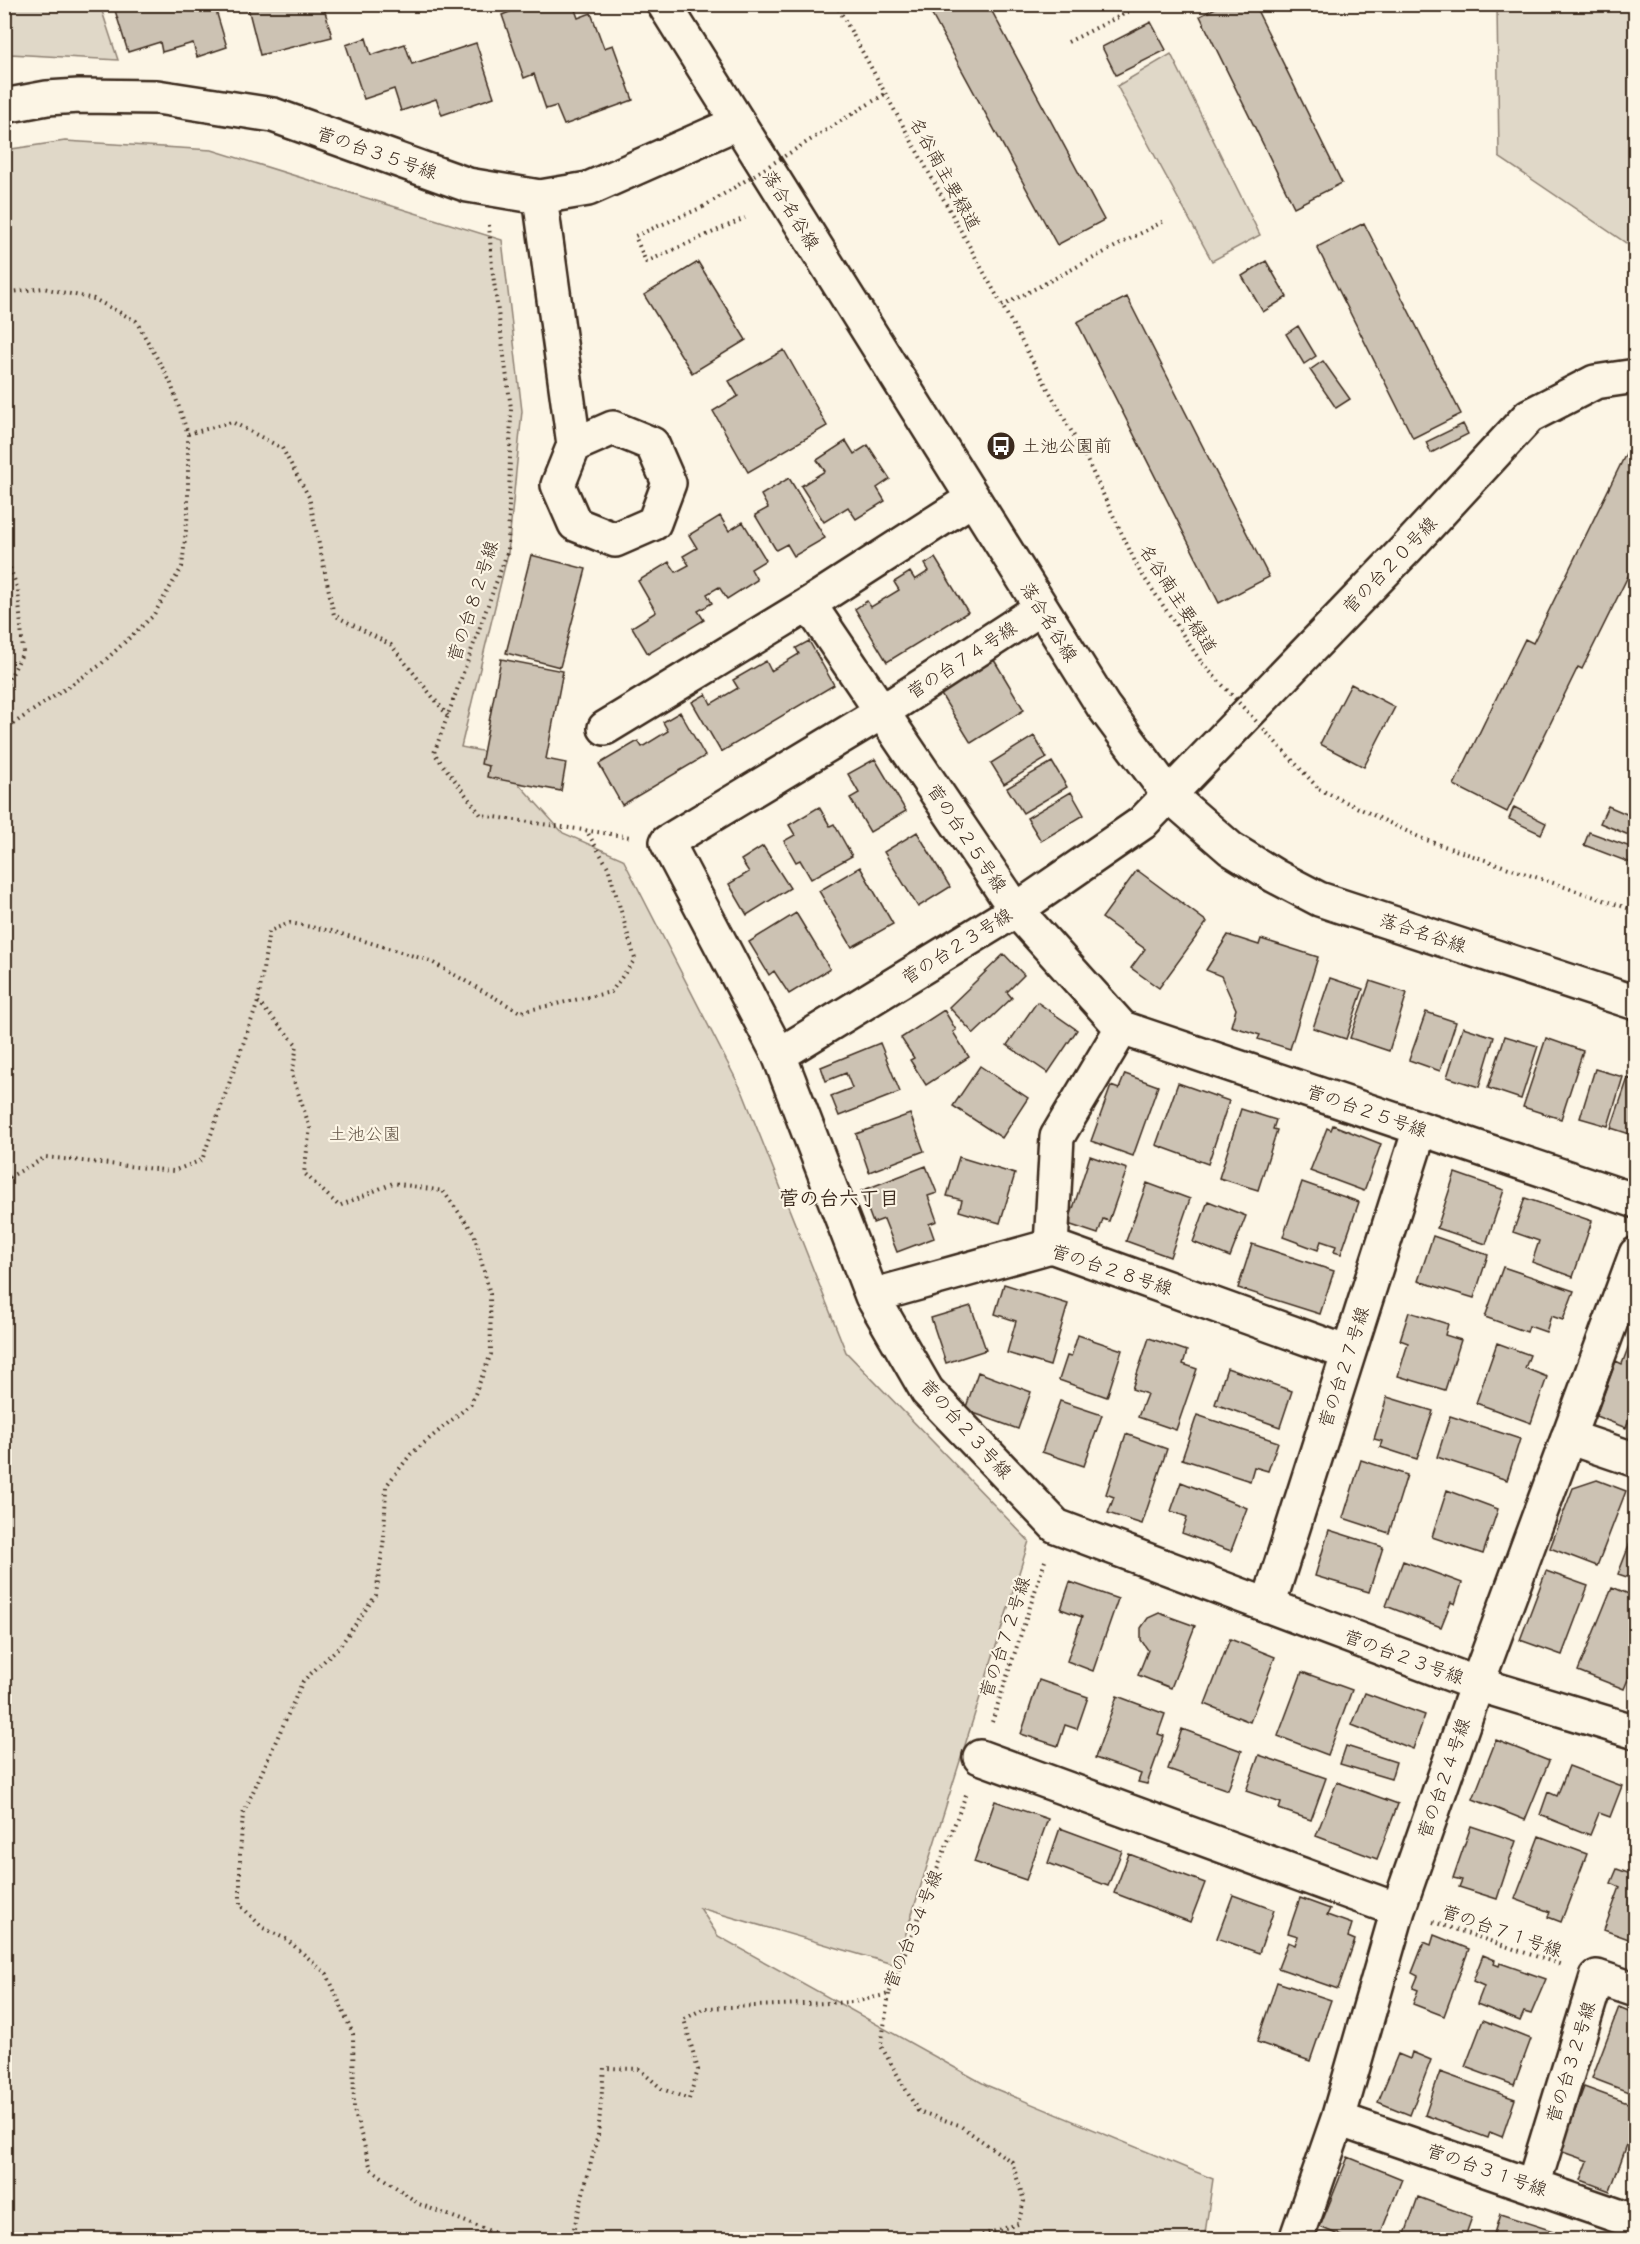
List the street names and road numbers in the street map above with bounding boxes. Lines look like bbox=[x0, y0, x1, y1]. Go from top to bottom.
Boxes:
street label: 名谷南主要緑道 bbox=[900, 111, 990, 237]
street label: 菅の台３５号線 bbox=[312, 117, 442, 189]
street label: 落合名谷線 bbox=[754, 163, 828, 257]
street label: 菅の台２０号線 bbox=[1335, 509, 1445, 621]
street label: 菅の台８２号線 bbox=[438, 536, 508, 666]
street label: 名谷南主要緑道 bbox=[1130, 537, 1226, 661]
street label: 落合名谷線 bbox=[1012, 575, 1086, 669]
street label: 菅の台７４号線 bbox=[900, 612, 1024, 708]
street label: 菅の台２５号線 bbox=[919, 777, 1015, 899]
street label: 菅の台２３号線 bbox=[895, 899, 1019, 993]
street label: 落合名谷線 bbox=[1375, 904, 1471, 962]
street label: 菅の台２５号線 bbox=[1302, 1075, 1432, 1147]
street label: 菅の台２８号線 bbox=[1047, 1235, 1177, 1305]
street label: 菅の台２７号線 bbox=[1309, 1302, 1379, 1432]
street label: 菅の台２３号線 bbox=[912, 1371, 1020, 1487]
street label: 菅の台７２号線 bbox=[970, 1572, 1040, 1702]
street label: 菅の台２３号線 bbox=[1339, 1620, 1469, 1694]
street label: 菅の台２４号線 bbox=[1408, 1713, 1480, 1843]
street label: 菅の台３４号線 bbox=[875, 1865, 951, 1993]
street label: 菅の台７１号線 bbox=[1437, 1895, 1567, 1967]
street label: 菅の台３２号線 bbox=[1537, 1997, 1605, 2127]
street label: 菅の台３１号線 bbox=[1422, 2134, 1552, 2206]

